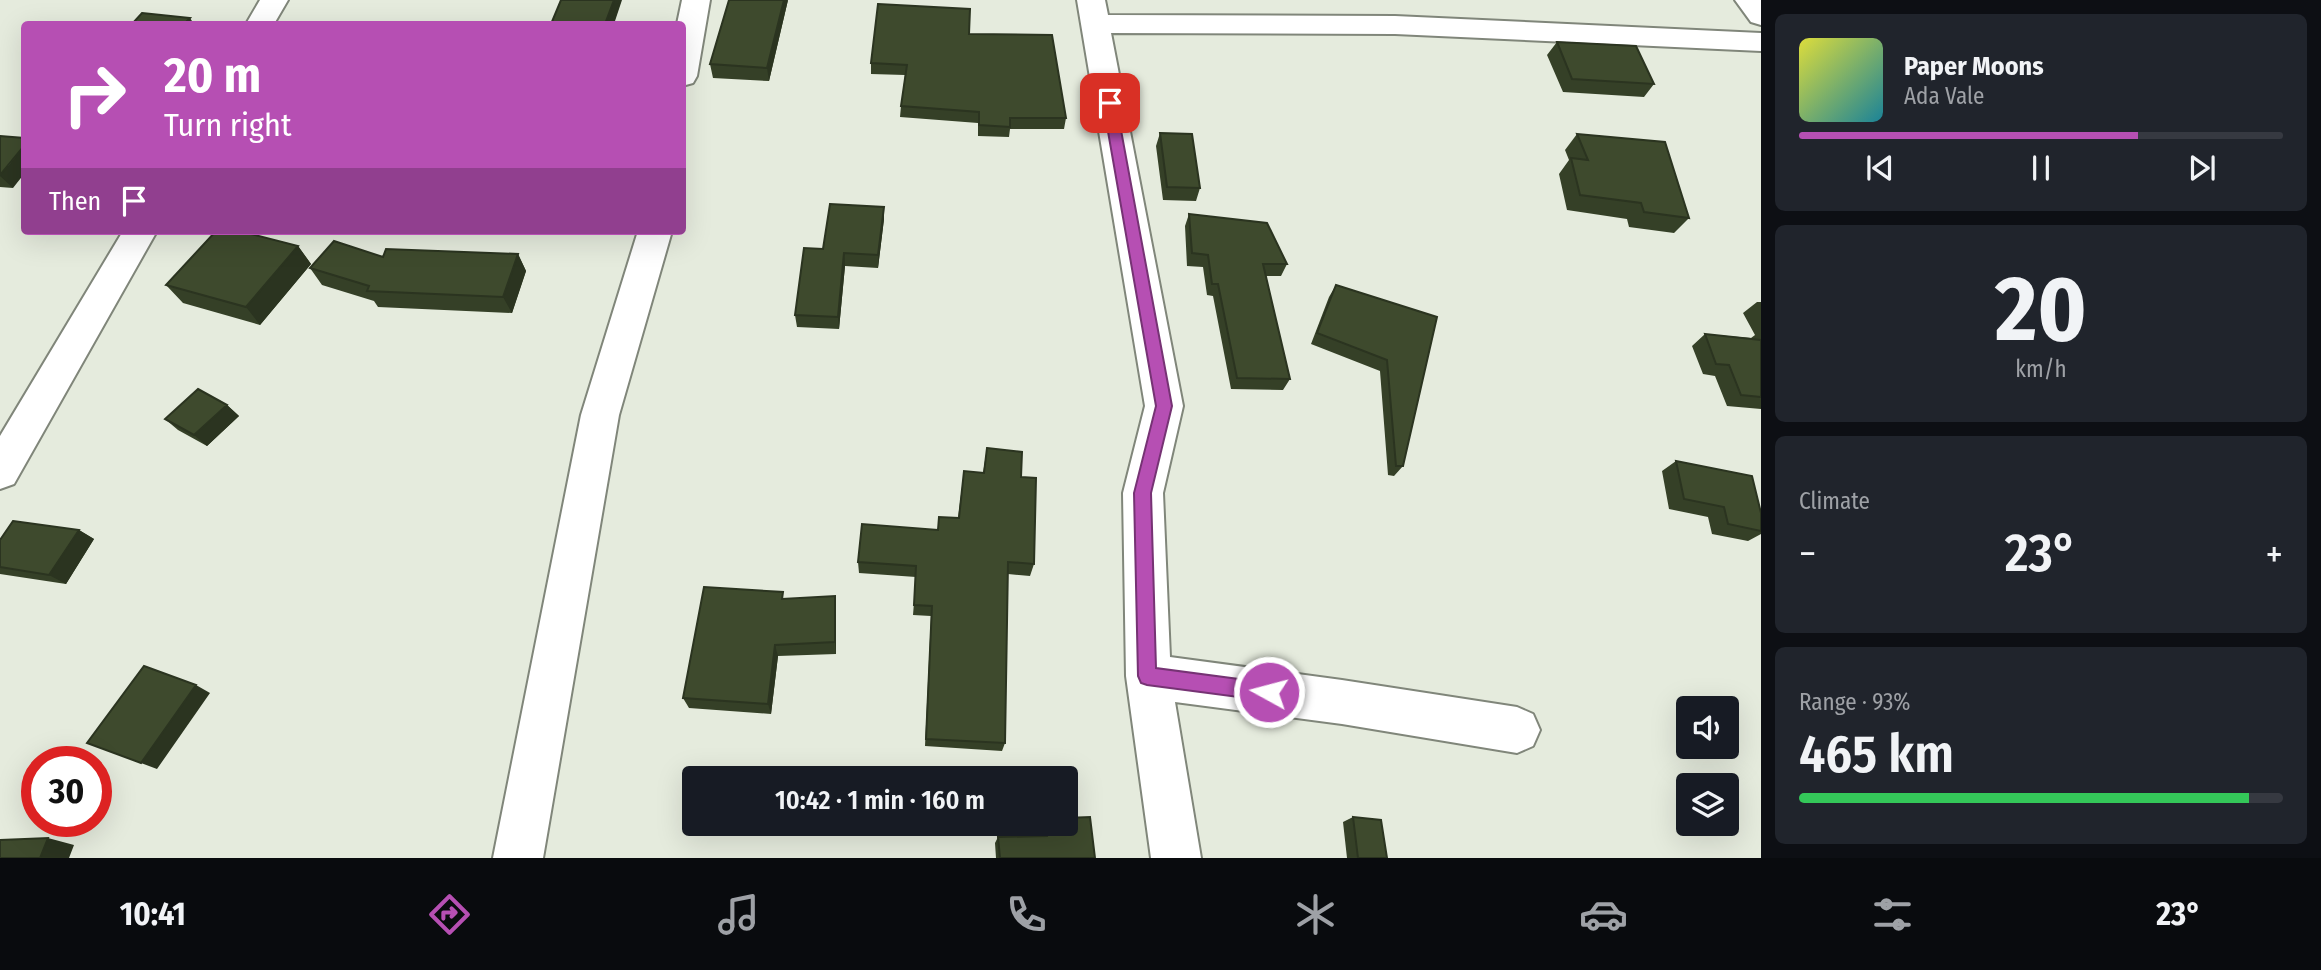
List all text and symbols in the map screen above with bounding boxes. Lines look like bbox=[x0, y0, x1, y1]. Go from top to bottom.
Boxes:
text: 20 m bbox=[164, 46, 261, 105]
icon: right bbox=[49, 49, 140, 140]
text: Paper Moons bbox=[1904, 51, 2044, 82]
pin bbox=[1080, 73, 1140, 133]
text: Ada Vale bbox=[1904, 82, 1984, 110]
icon: arrive bbox=[1091, 84, 1129, 122]
text: Turn right bbox=[164, 106, 291, 144]
icon: previous bbox=[1861, 149, 1899, 187]
icon: pause bbox=[2022, 149, 2060, 187]
icon: next bbox=[2183, 149, 2221, 187]
icon: arrive bbox=[115, 182, 153, 220]
text: Then bbox=[49, 186, 101, 217]
text: 20 bbox=[1995, 255, 2087, 364]
text: km/h bbox=[2015, 355, 2067, 383]
text: Climate bbox=[1799, 487, 1870, 515]
text: 23° bbox=[2005, 522, 2077, 585]
text: − bbox=[1799, 531, 1816, 577]
text: + bbox=[2266, 531, 2283, 577]
position arrow bbox=[1232, 655, 1306, 729]
text: Range · 93% bbox=[1799, 688, 1910, 716]
map controls bbox=[1676, 696, 1739, 836]
button: sound bbox=[1676, 696, 1739, 759]
text: 465 km bbox=[1799, 723, 1954, 786]
speed limit sign: 30 bbox=[21, 746, 112, 837]
button: layers bbox=[1676, 773, 1739, 836]
text: 10:42 · 1 min · 160 m bbox=[775, 785, 985, 816]
icon: directions bbox=[425, 890, 474, 939]
icon: music bbox=[714, 890, 763, 939]
icon: phone bbox=[1002, 890, 1051, 939]
icon: climate bbox=[1291, 890, 1340, 939]
icon: car bbox=[1579, 890, 1628, 939]
icon: filters bbox=[1868, 890, 1917, 939]
text: 10:41 bbox=[120, 895, 186, 933]
text: 23° bbox=[2156, 895, 2201, 933]

